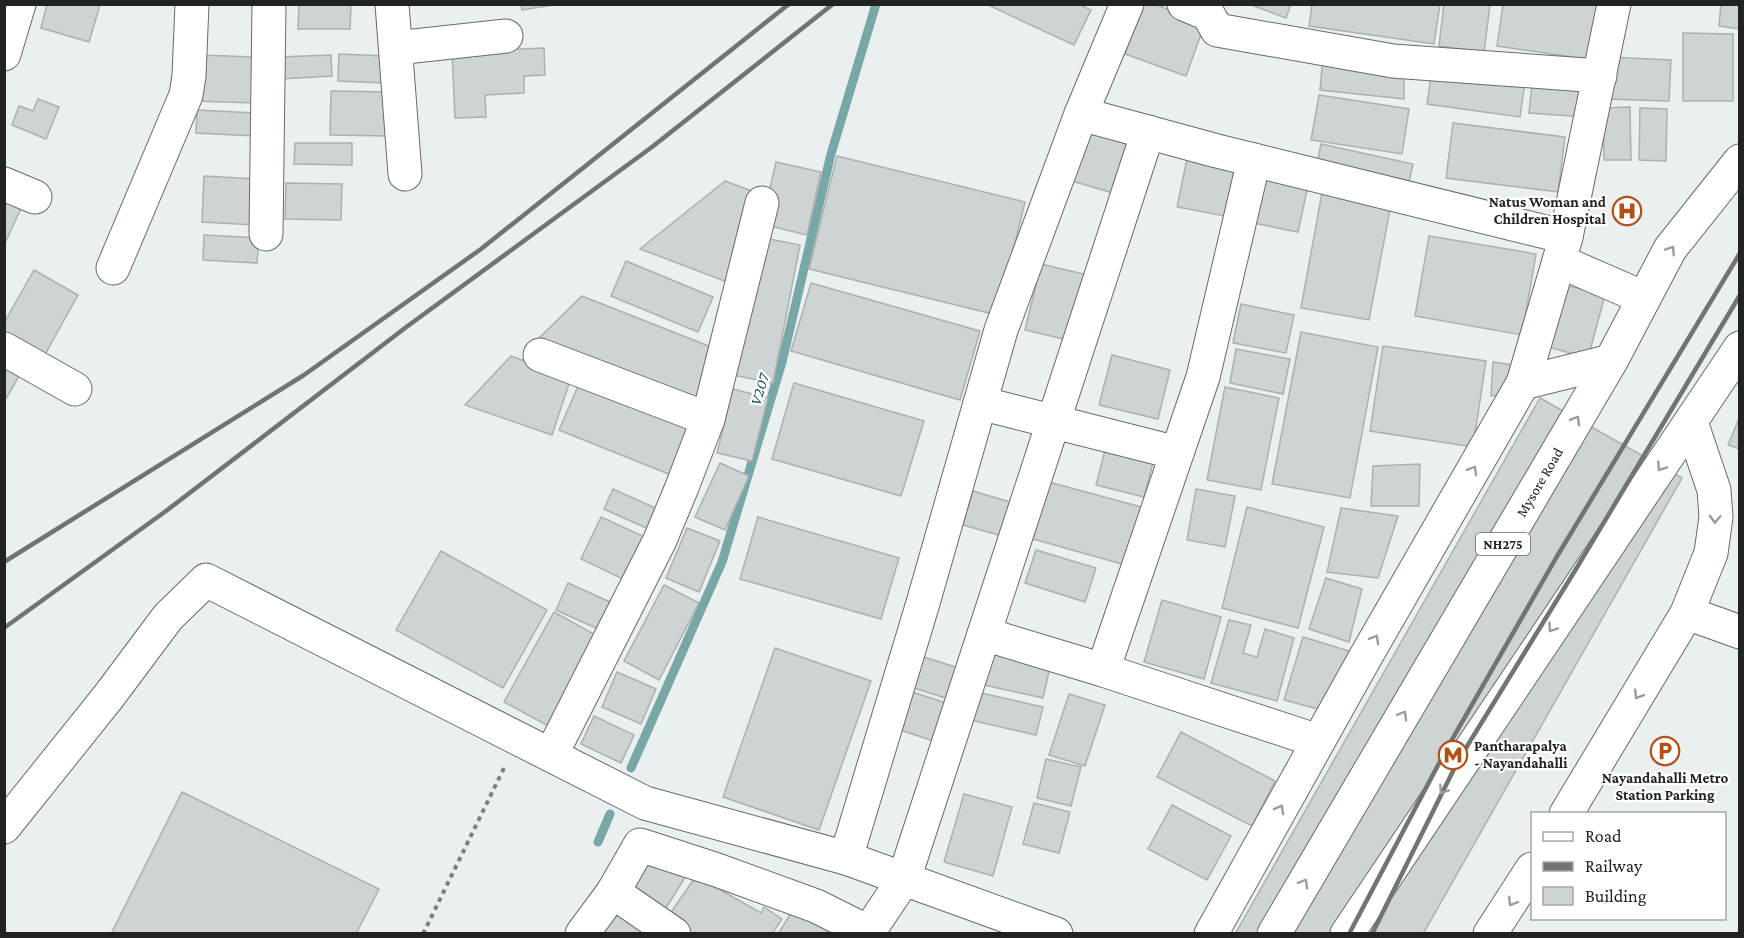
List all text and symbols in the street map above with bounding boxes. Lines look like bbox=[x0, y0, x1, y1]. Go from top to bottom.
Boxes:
place label: Natus Woman and Children Hospital bbox=[1489, 194, 1607, 227]
hospital icon: Natus Woman and Children Hospital bbox=[1611, 195, 1643, 227]
one-way arrow bbox=[1663, 245, 1674, 256]
water label: V207 bbox=[747, 369, 773, 407]
one-way arrow bbox=[1569, 416, 1580, 426]
street label: Mysore Road bbox=[1513, 445, 1566, 520]
one-way arrow bbox=[1657, 460, 1668, 471]
one-way arrow bbox=[1466, 466, 1477, 476]
one-way arrow bbox=[1709, 514, 1722, 523]
road number: NH275 bbox=[1476, 533, 1530, 555]
one-way arrow bbox=[1548, 622, 1559, 633]
one-way arrow bbox=[1368, 635, 1380, 645]
one-way arrow bbox=[1634, 689, 1645, 699]
one-way arrow bbox=[1396, 711, 1407, 721]
parking icon: Nayandahalli Metro Station Parking bbox=[1649, 735, 1681, 767]
place label: Pantharapalya - Nayandahalli bbox=[1474, 738, 1568, 771]
metro station icon: Pantharapalya - Nayandahalli bbox=[1437, 739, 1469, 771]
place label: Nayandahalli Metro Station Parking bbox=[1602, 770, 1728, 803]
one-way arrow bbox=[1439, 784, 1450, 795]
one-way arrow bbox=[1273, 805, 1284, 815]
legend bbox=[1531, 812, 1726, 920]
text: Road bbox=[1585, 826, 1622, 846]
text: Railway bbox=[1585, 856, 1643, 876]
one-way arrow bbox=[1297, 879, 1308, 889]
text: Building bbox=[1585, 886, 1647, 906]
one-way arrow bbox=[1508, 896, 1520, 906]

